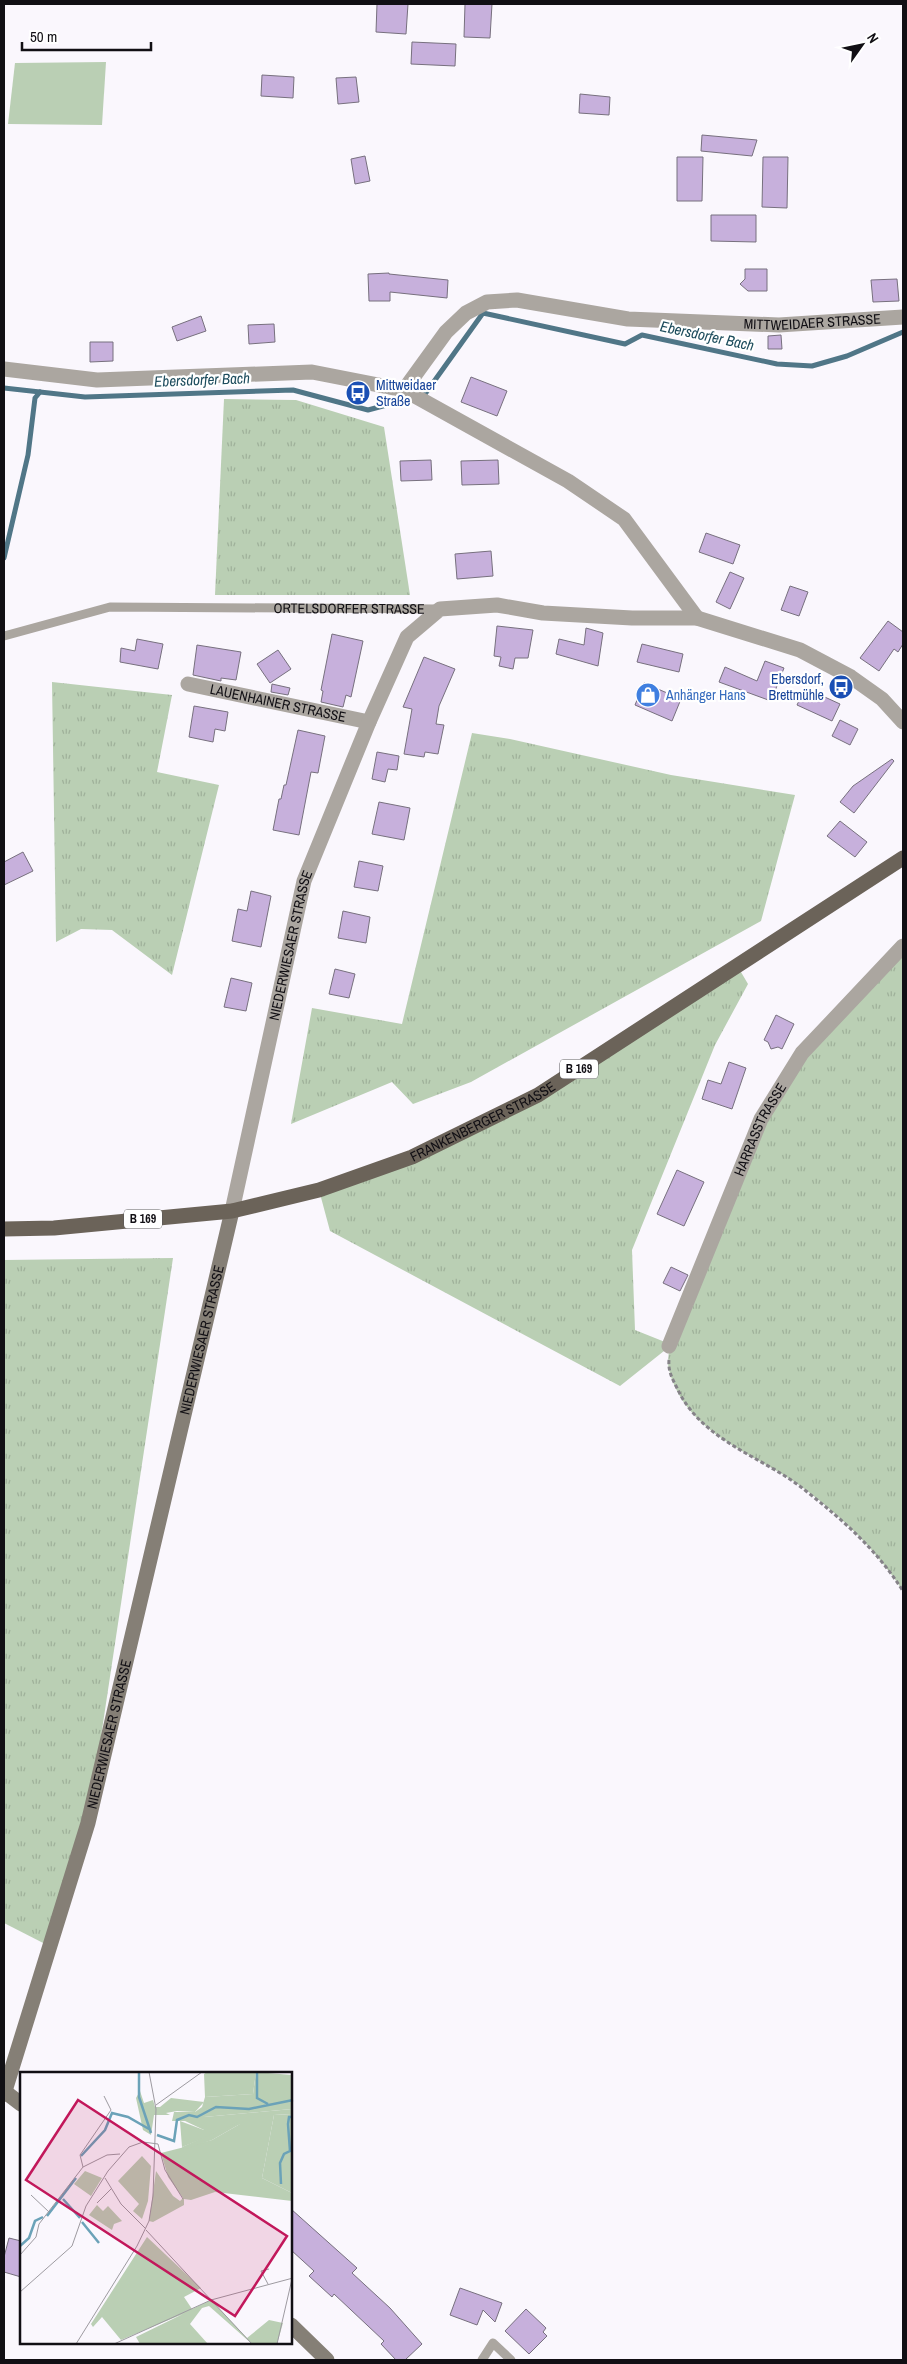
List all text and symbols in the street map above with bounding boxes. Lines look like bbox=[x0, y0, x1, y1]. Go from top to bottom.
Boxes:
scale bar bbox=[22, 20, 151, 52]
north arrow bbox=[837, 20, 887, 70]
text: 50 m bbox=[30, 26, 57, 47]
text: N bbox=[863, 30, 883, 46]
street label: MITTWEIDAER STRASSE bbox=[743, 309, 881, 334]
water label: Ebersdorfer Bach bbox=[658, 315, 756, 356]
water label: Ebersdorfer Bach bbox=[154, 367, 250, 392]
place label: Mittweidaer Straße bbox=[376, 376, 436, 410]
bus stop icon: Mittweidaer Straße bbox=[345, 380, 371, 406]
street label: ORTELSDORFER STRASSE bbox=[273, 599, 425, 618]
place label: Ebersdorf, Brettmühle bbox=[768, 670, 824, 704]
bus stop icon: Ebersdorf, Brettmühle bbox=[828, 674, 854, 700]
street label: LAUENHAINER STRASSE bbox=[208, 680, 348, 726]
shop icon: Anhänger Hans bbox=[635, 682, 661, 708]
place label: Anhänger Hans bbox=[665, 686, 746, 704]
street label: NIEDERWIESAER STRASSE bbox=[265, 868, 316, 1022]
road number: B 169 bbox=[560, 1060, 598, 1078]
street label: FRANKENBERGER STRASSE bbox=[407, 1077, 559, 1166]
street label: HARRASSTRASSE bbox=[730, 1080, 790, 1179]
road number: B 169 bbox=[124, 1210, 162, 1228]
street label: NIEDERWIESAER STRASSE bbox=[175, 1263, 228, 1417]
street label: NIEDERWIESAER STRASSE bbox=[83, 1658, 135, 1811]
inset map bbox=[20, 2072, 292, 2344]

